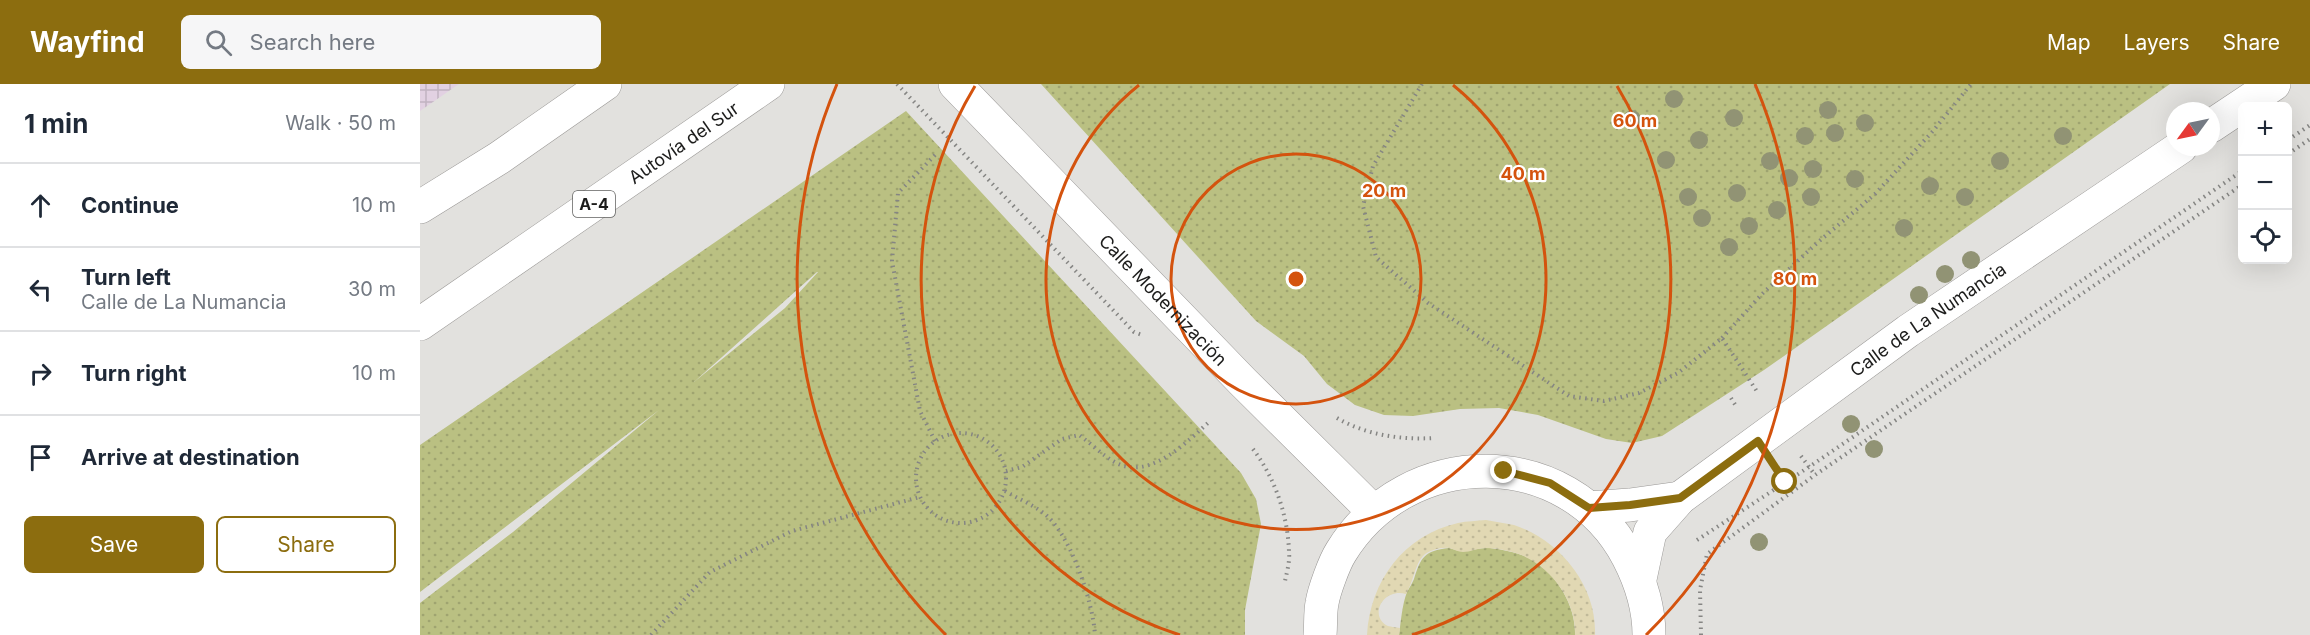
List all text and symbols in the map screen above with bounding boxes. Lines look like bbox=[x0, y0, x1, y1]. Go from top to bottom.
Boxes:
search box bbox=[181, 15, 601, 69]
text: Wayfind bbox=[30, 25, 145, 59]
icon: search bbox=[202, 26, 235, 59]
text: Search here bbox=[250, 29, 375, 55]
text: Map bbox=[2047, 30, 2091, 55]
text: Layers bbox=[2124, 30, 2190, 55]
text: Share bbox=[2223, 30, 2280, 55]
street label: Autovía del Sur bbox=[624, 97, 743, 188]
north arrow bbox=[2166, 102, 2220, 156]
map controls bbox=[2238, 102, 2292, 264]
button: + bbox=[2238, 102, 2292, 156]
text: 1 min bbox=[24, 108, 88, 139]
text: 60 m bbox=[1613, 110, 1657, 131]
text: Walk · 50 m bbox=[285, 111, 396, 135]
button: − bbox=[2238, 156, 2292, 210]
text: 40 m bbox=[1501, 163, 1546, 184]
text: 20 m bbox=[1362, 180, 1406, 201]
icon: ahead bbox=[24, 189, 57, 222]
road number: A-4 bbox=[573, 191, 615, 217]
text: Continue bbox=[81, 192, 179, 218]
text: 10 m bbox=[352, 193, 396, 217]
button: locate bbox=[2238, 210, 2292, 264]
street label: Calle Modernización bbox=[1095, 230, 1232, 370]
street label: Calle de La Numancia bbox=[1846, 258, 2010, 381]
text: Turn left bbox=[81, 264, 171, 290]
text: 80 m bbox=[1773, 268, 1817, 289]
centre of rings bbox=[1286, 269, 1306, 289]
icon: left bbox=[24, 273, 57, 306]
text: 30 m bbox=[348, 277, 396, 301]
text: Calle de La Numancia bbox=[81, 290, 286, 314]
icon: right bbox=[24, 357, 57, 390]
text: Turn right bbox=[81, 360, 187, 386]
text: 10 m bbox=[352, 361, 396, 385]
icon: arrive bbox=[24, 441, 57, 474]
text: Arrive at destination bbox=[81, 444, 300, 470]
route end bbox=[1490, 457, 1516, 483]
route start bbox=[1771, 468, 1797, 494]
button: Save bbox=[24, 516, 204, 573]
button: Share bbox=[216, 516, 396, 573]

